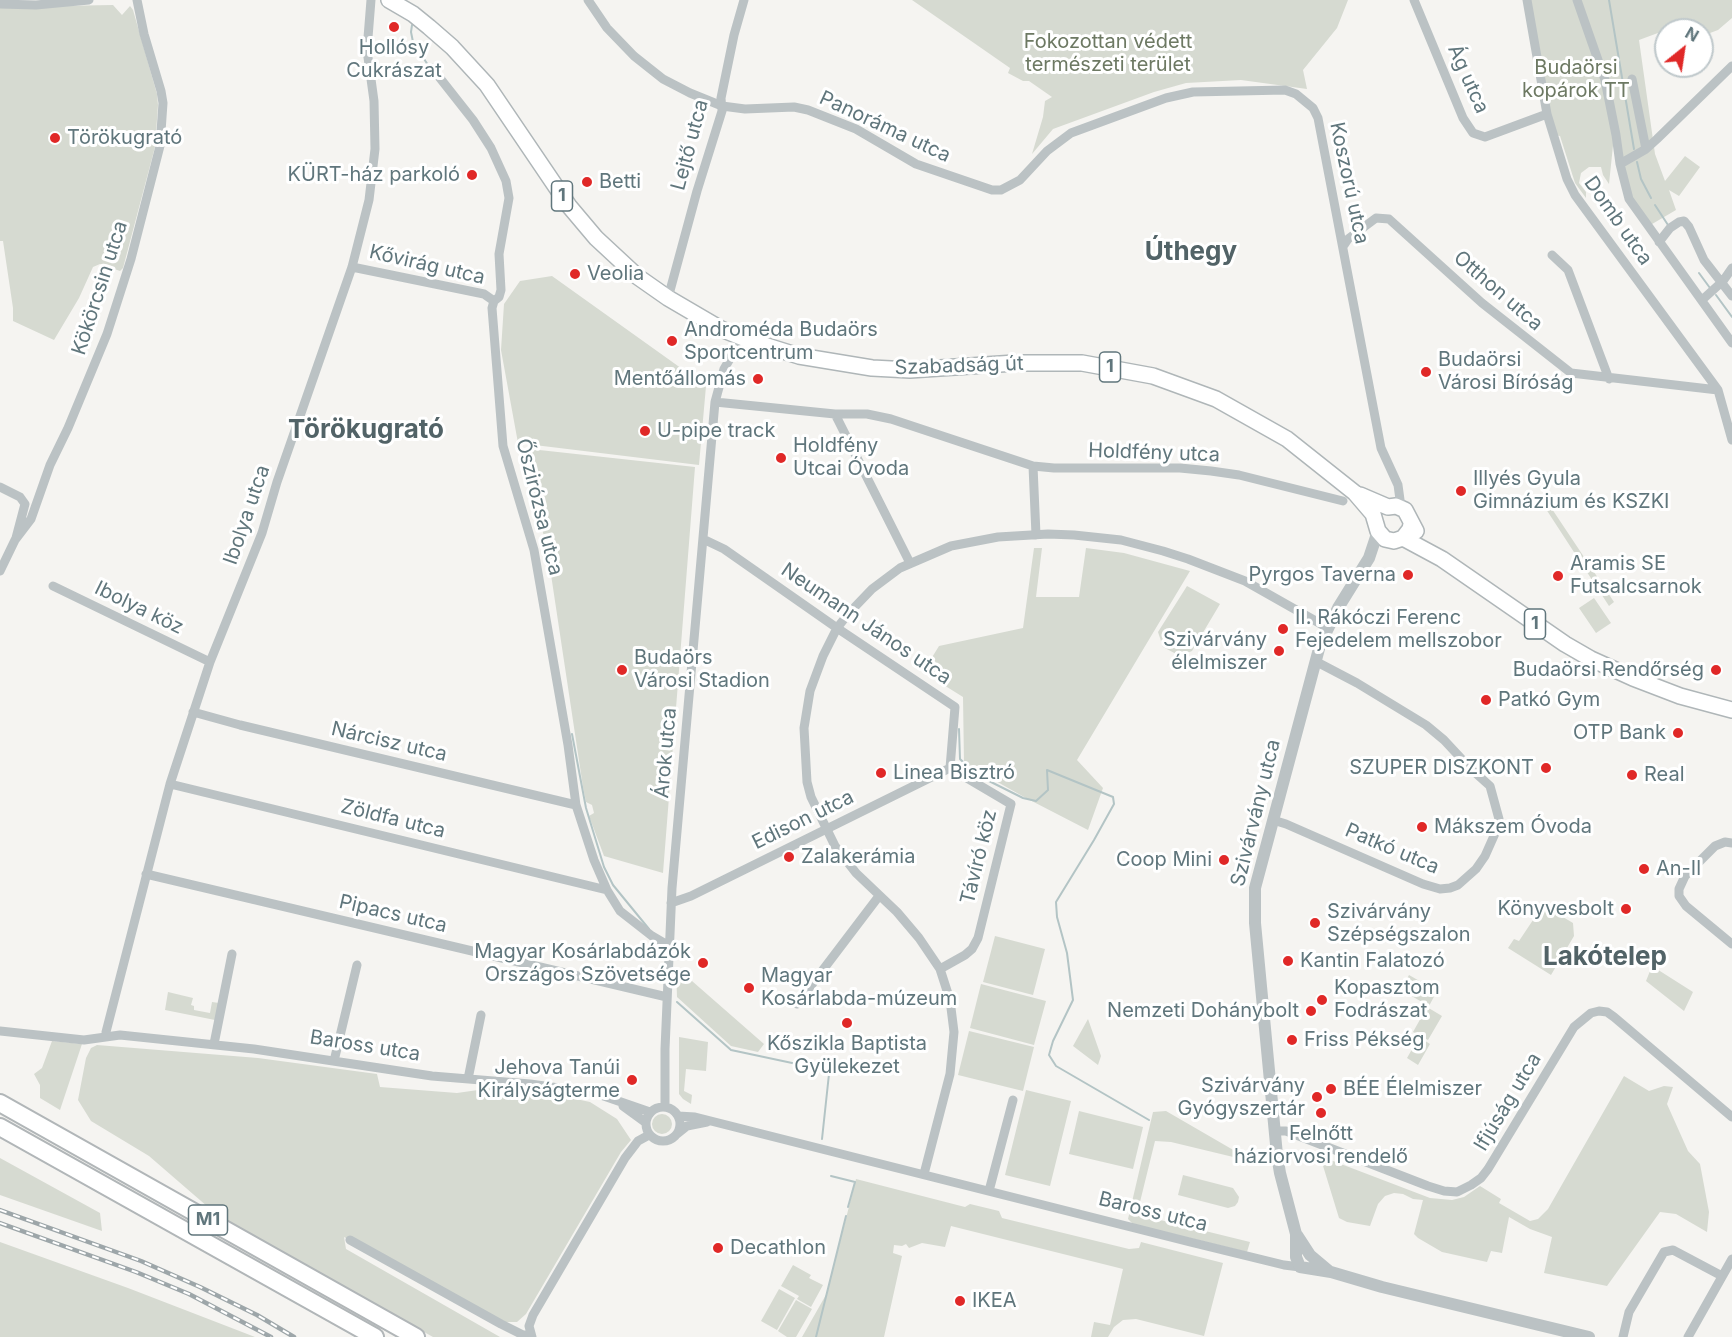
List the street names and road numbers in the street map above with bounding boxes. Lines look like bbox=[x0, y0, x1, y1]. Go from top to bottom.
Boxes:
street label: Ág utca bbox=[1442, 41, 1494, 117]
street label: Panoráma utca bbox=[816, 86, 954, 168]
street label: Lejtő utca bbox=[666, 97, 714, 193]
street label: Koszorú utca bbox=[1324, 120, 1374, 246]
street label: Domb utca bbox=[1579, 172, 1657, 270]
road number: 1 bbox=[552, 181, 572, 211]
street label: Kökörcsin utca bbox=[67, 218, 133, 358]
street label: Kővirág utca bbox=[367, 240, 487, 290]
street label: Otthon utca bbox=[1449, 246, 1547, 336]
street label: Szabadság út bbox=[894, 352, 1024, 380]
road number: 1 bbox=[1100, 352, 1120, 382]
street label: Őszirózsa utca bbox=[510, 436, 568, 578]
street label: Holdfény utca bbox=[1088, 439, 1220, 467]
street label: Ibolya utca bbox=[219, 462, 275, 568]
street label: Neumann János utca bbox=[776, 558, 956, 690]
street label: Ibolya köz bbox=[91, 576, 187, 640]
road number: 1 bbox=[1524, 609, 1546, 639]
street label: Árok utca bbox=[650, 707, 682, 799]
street label: Nárcisz utca bbox=[329, 717, 449, 767]
street label: Szivárvány utca bbox=[1226, 737, 1286, 889]
street label: Edison utca bbox=[748, 785, 858, 855]
street label: Zöldfa utca bbox=[338, 794, 448, 844]
street label: Távíró köz bbox=[956, 807, 1002, 907]
street label: Patkó utca bbox=[1341, 818, 1443, 880]
street label: Pipacs utca bbox=[337, 890, 449, 938]
street label: Baross utca bbox=[308, 1025, 422, 1067]
street label: Ifjúság utca bbox=[1469, 1049, 1547, 1155]
street label: Baross utca bbox=[1096, 1187, 1210, 1237]
road number: M1 bbox=[188, 1205, 228, 1235]

